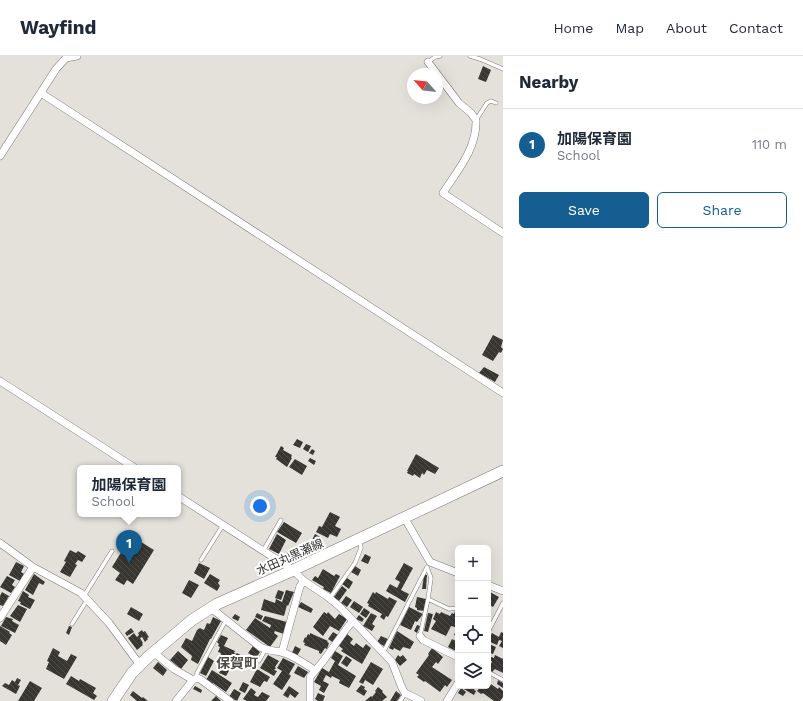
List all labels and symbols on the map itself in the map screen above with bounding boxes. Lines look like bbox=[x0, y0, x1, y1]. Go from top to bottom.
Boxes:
north arrow bbox=[407, 68, 443, 104]
your location bbox=[250, 496, 270, 516]
pin: 1 bbox=[116, 530, 142, 563]
street label: 水田丸黒瀬線 bbox=[254, 536, 326, 578]
district label: 保賀町 bbox=[216, 655, 258, 671]

